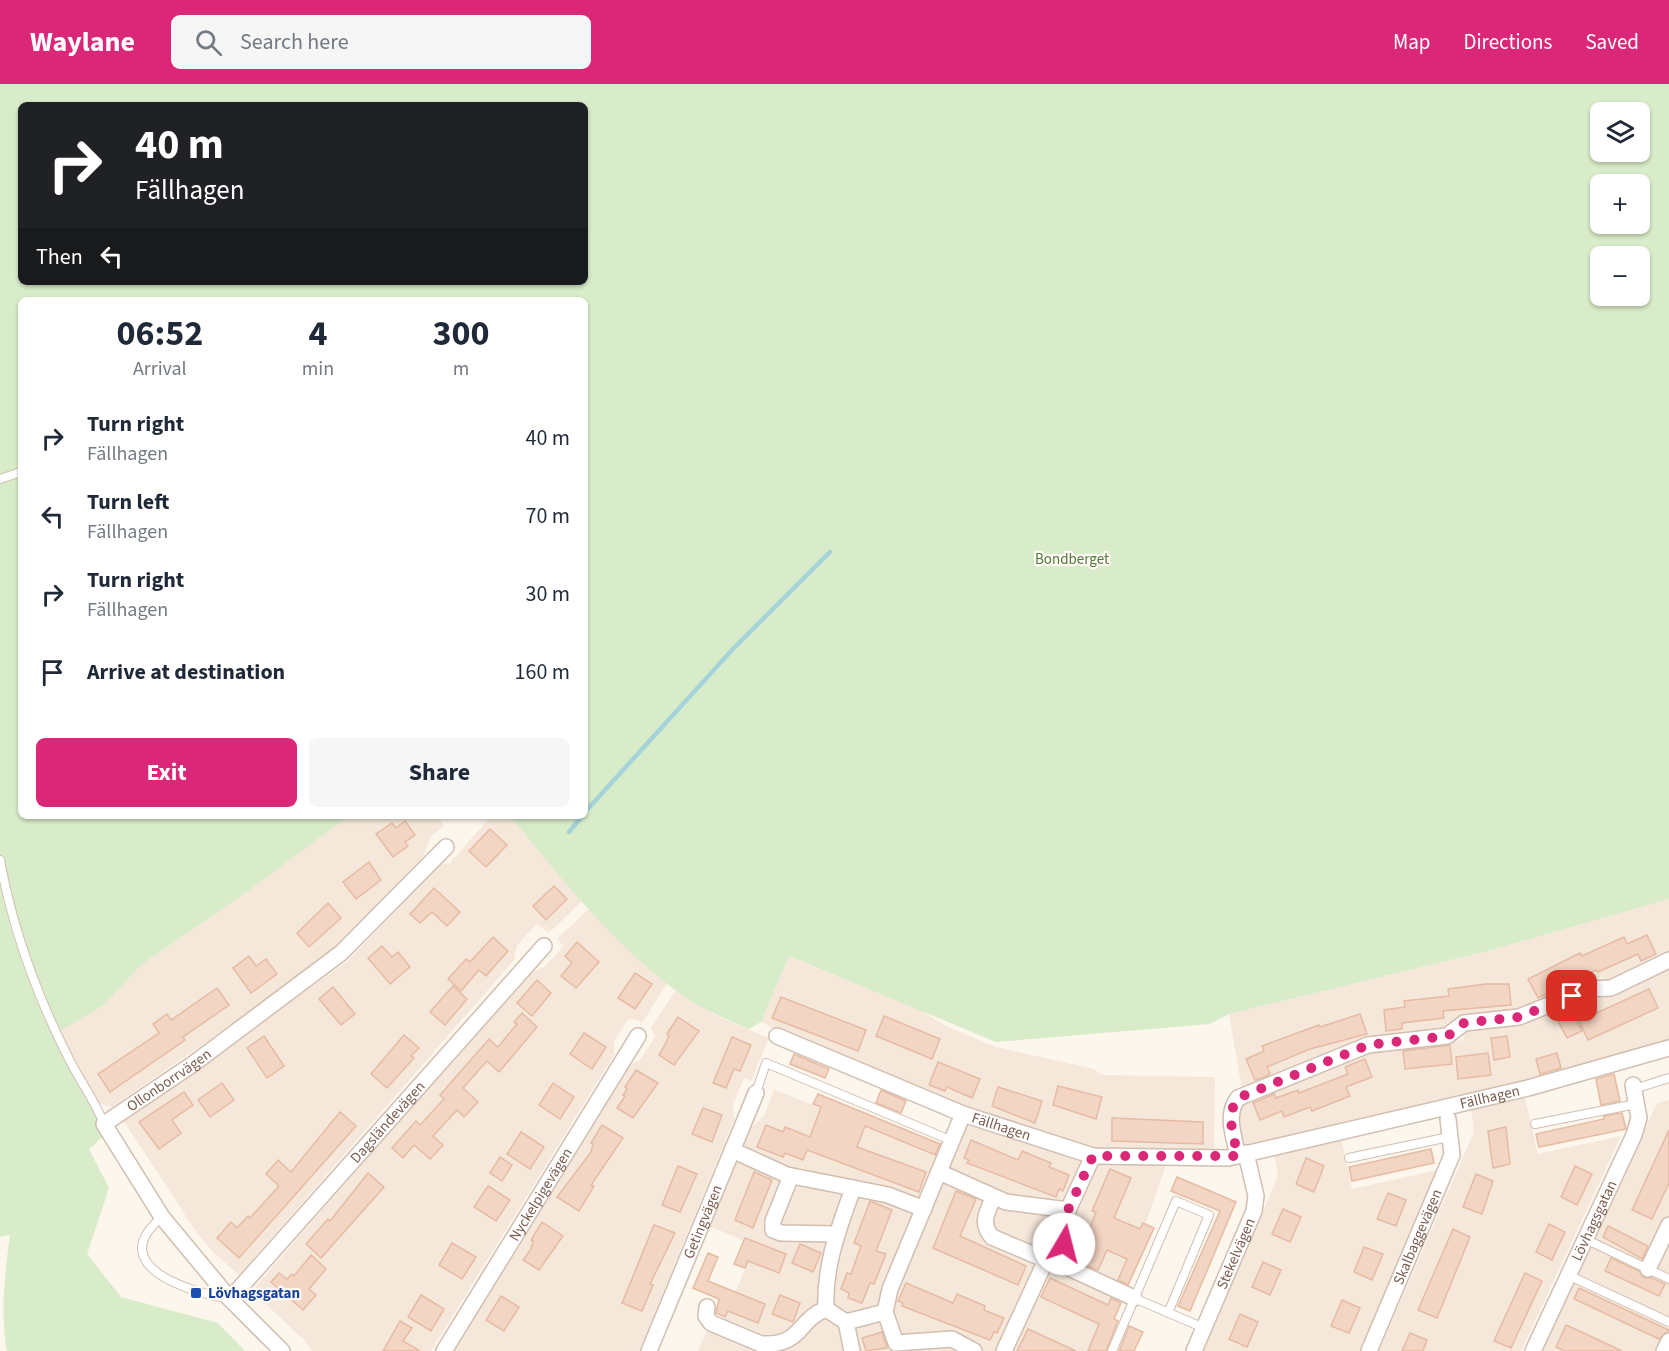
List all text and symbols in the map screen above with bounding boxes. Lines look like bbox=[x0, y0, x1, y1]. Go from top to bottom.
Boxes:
search box bbox=[171, 15, 591, 69]
text: Waylane bbox=[30, 22, 135, 62]
icon: search bbox=[192, 26, 225, 59]
text: Search here bbox=[240, 26, 349, 58]
text: Map bbox=[1393, 27, 1431, 57]
text: Directions bbox=[1464, 27, 1552, 57]
text: Saved bbox=[1585, 27, 1639, 57]
map controls bbox=[1590, 102, 1650, 306]
button: layers bbox=[1590, 102, 1650, 162]
text: 40 m bbox=[135, 115, 224, 175]
icon: right bbox=[36, 126, 114, 204]
text: Fällhagen bbox=[135, 171, 245, 210]
button: + bbox=[1590, 174, 1650, 234]
icon: left bbox=[95, 240, 128, 273]
text: Then bbox=[36, 241, 83, 273]
button: − bbox=[1590, 246, 1650, 306]
text: 06:52 bbox=[116, 308, 203, 359]
text: 4 bbox=[308, 308, 327, 359]
text: 300 bbox=[433, 308, 490, 359]
text: Arrival bbox=[133, 355, 187, 383]
text: min bbox=[302, 355, 334, 383]
text: m bbox=[453, 355, 469, 383]
text: Turn right bbox=[87, 408, 184, 440]
icon: right bbox=[36, 422, 69, 455]
text: 40 m bbox=[525, 422, 570, 454]
text: Fällhagen bbox=[87, 440, 168, 468]
text: Turn left bbox=[87, 486, 169, 518]
icon: left bbox=[36, 500, 69, 533]
text: 70 m bbox=[525, 500, 570, 532]
text: Fällhagen bbox=[87, 518, 168, 546]
park label: Bondberget bbox=[1035, 549, 1109, 570]
text: Turn right bbox=[87, 564, 184, 596]
icon: right bbox=[36, 578, 69, 611]
text: 30 m bbox=[525, 578, 570, 610]
text: Fällhagen bbox=[87, 596, 168, 624]
icon: arrive bbox=[36, 656, 69, 689]
text: Arrive at destination bbox=[87, 656, 285, 688]
text: 160 m bbox=[515, 656, 570, 688]
button: Exit bbox=[36, 738, 297, 807]
button: Share bbox=[309, 738, 570, 807]
pin bbox=[1546, 970, 1597, 1021]
icon: arrive bbox=[1555, 979, 1588, 1012]
street label: Ollonborrvägen bbox=[123, 1044, 216, 1117]
street label: Dagsländevägen bbox=[346, 1077, 430, 1168]
street label: Fällhagen bbox=[1458, 1080, 1522, 1115]
street label: Fällhagen bbox=[969, 1108, 1033, 1146]
street label: Nyckelpigevägen bbox=[504, 1144, 578, 1245]
street label: Lövhagsgatan bbox=[1567, 1177, 1622, 1265]
street label: Getingvägen bbox=[678, 1182, 728, 1262]
street label: Skalbaggevägen bbox=[1388, 1186, 1447, 1288]
position arrow bbox=[1032, 1212, 1096, 1276]
street label: Stekelvägen bbox=[1212, 1215, 1261, 1293]
place label: Lövhagsgatan bbox=[208, 1283, 300, 1304]
marker: Lövhagsgatan bbox=[189, 1286, 203, 1300]

